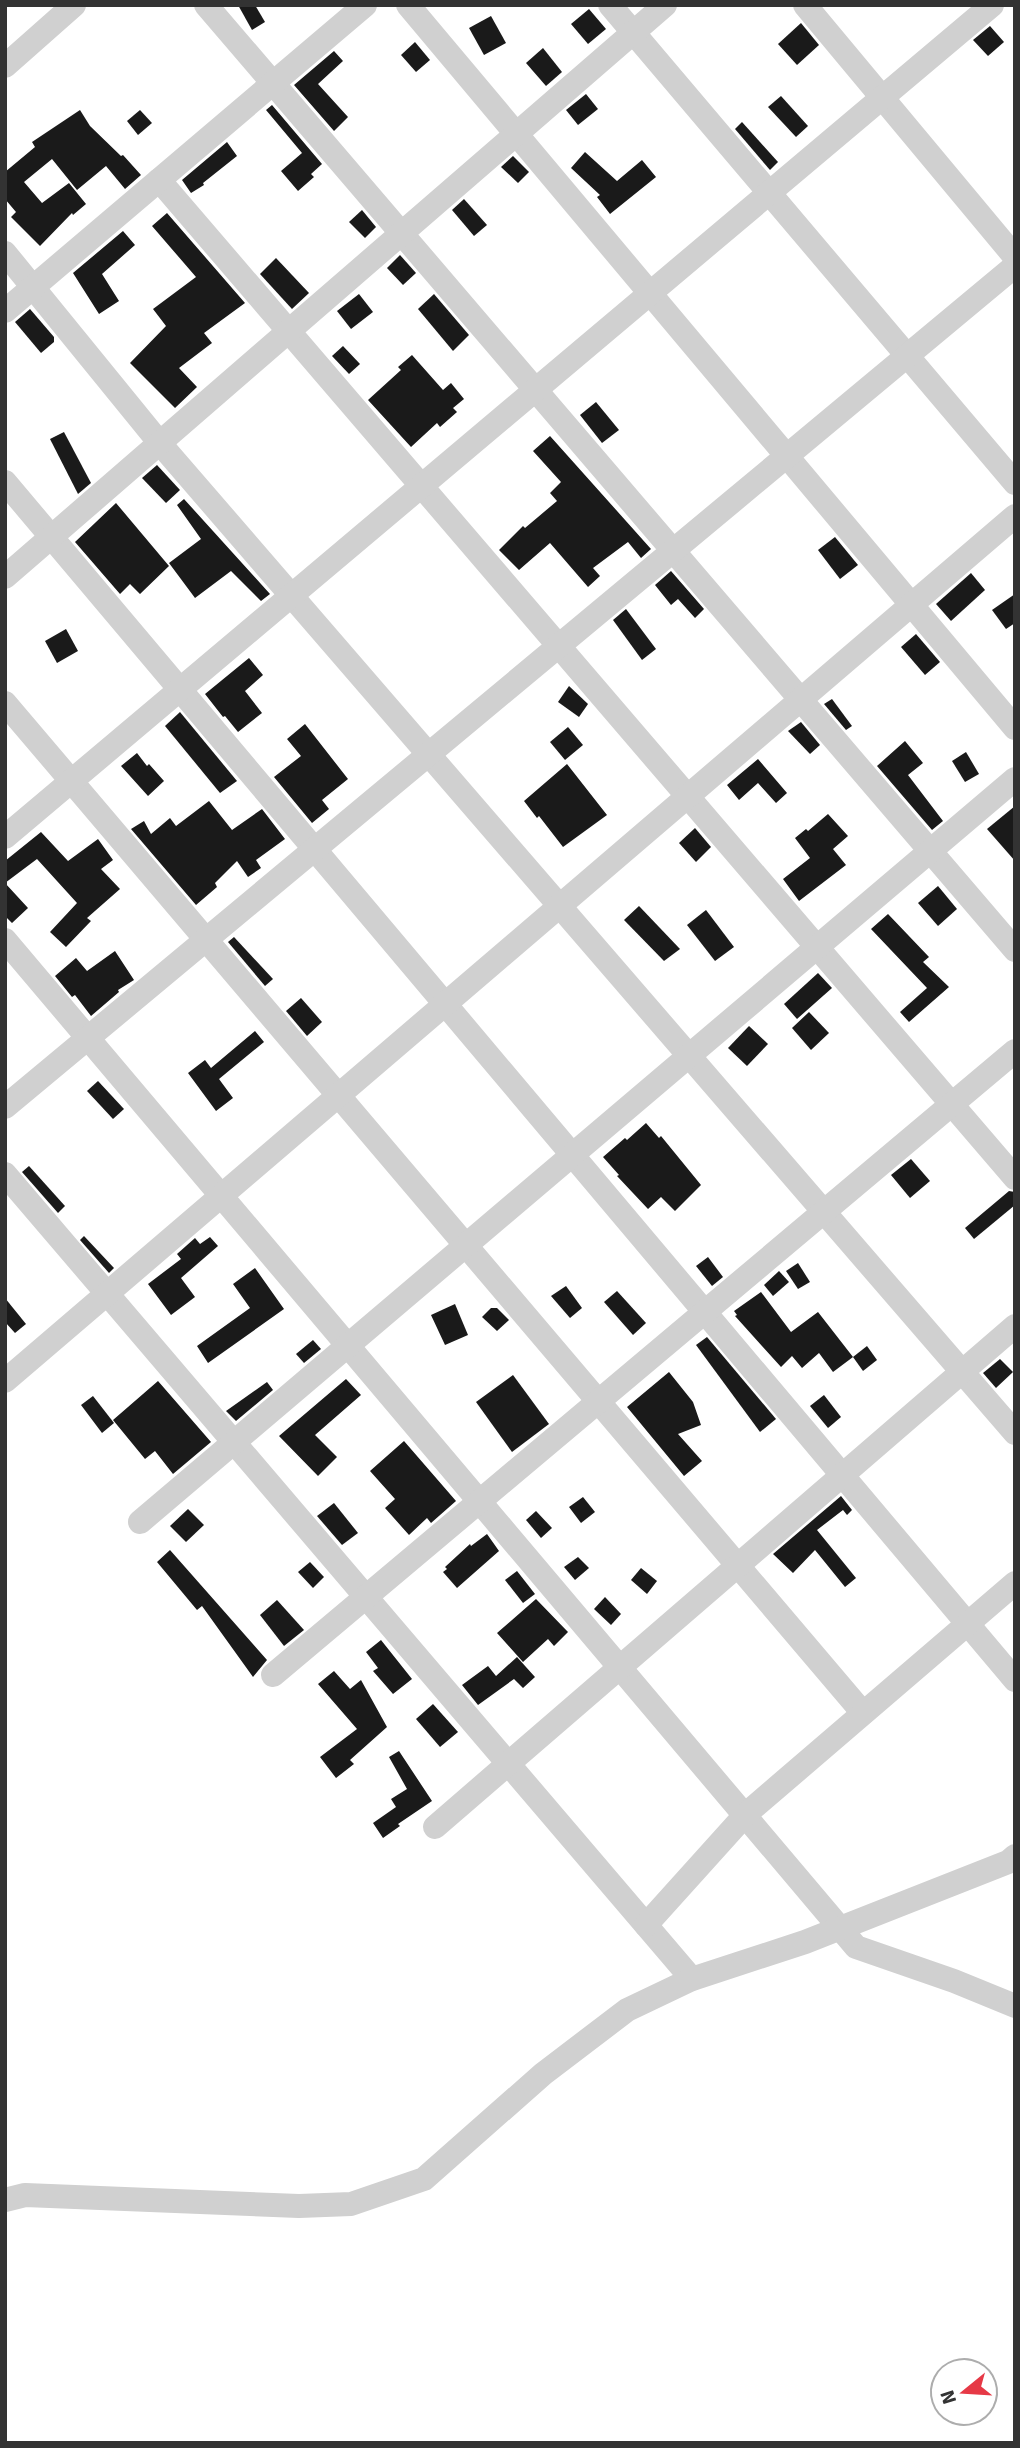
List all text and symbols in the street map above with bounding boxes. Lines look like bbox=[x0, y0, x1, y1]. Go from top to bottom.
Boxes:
north arrow bbox=[929, 2357, 999, 2427]
text: N bbox=[935, 2387, 962, 2407]

